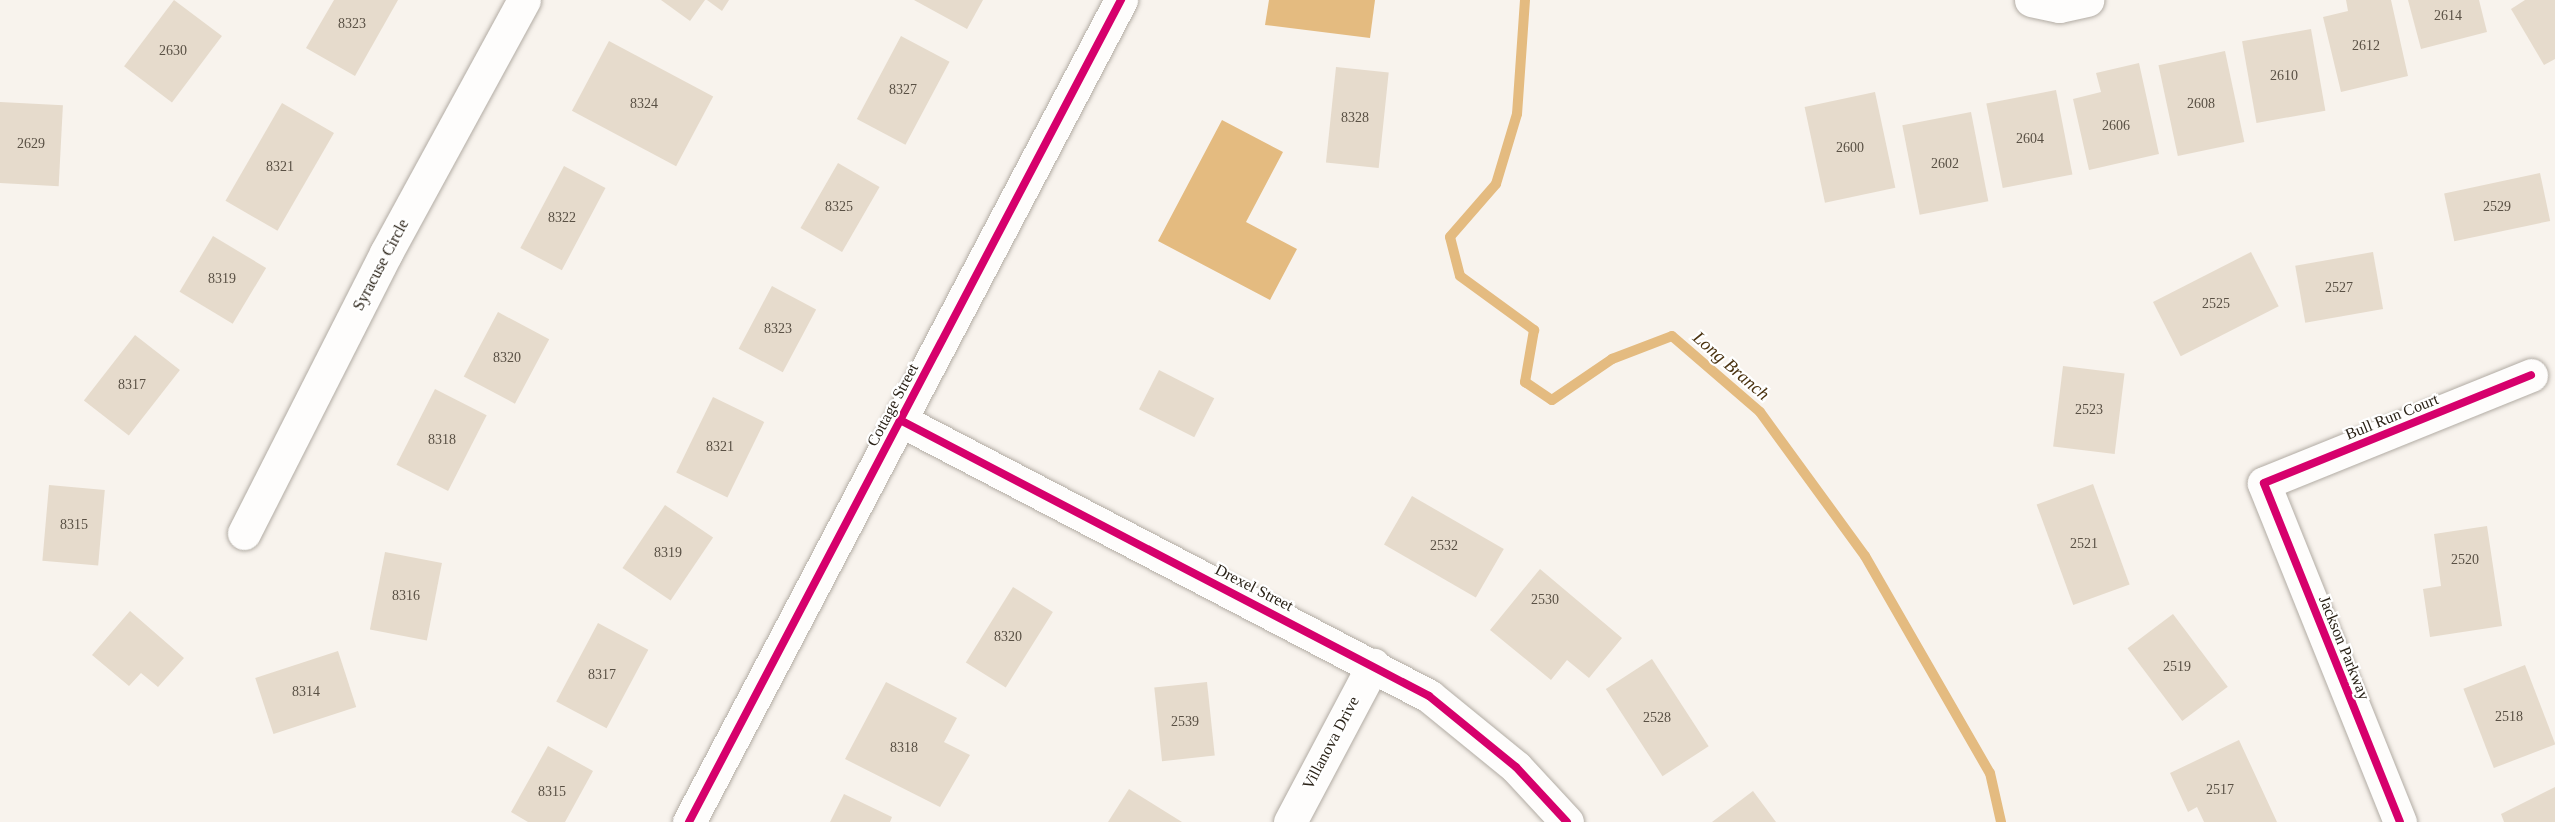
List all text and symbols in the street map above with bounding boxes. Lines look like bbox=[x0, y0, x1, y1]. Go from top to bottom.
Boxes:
house number: 2614 bbox=[2434, 8, 2462, 24]
house number: 8323 bbox=[338, 16, 366, 32]
house number: 2612 bbox=[2352, 38, 2380, 54]
house number: 2630 bbox=[159, 43, 187, 59]
house number: 2610 bbox=[2270, 68, 2298, 84]
house number: 8327 bbox=[889, 82, 917, 98]
house number: 8324 bbox=[630, 96, 658, 112]
house number: 2608 bbox=[2187, 96, 2215, 112]
house number: 8328 bbox=[1341, 110, 1369, 126]
house number: 2606 bbox=[2102, 118, 2130, 134]
house number: 2604 bbox=[2016, 131, 2044, 147]
house number: 2629 bbox=[17, 136, 45, 152]
house number: 2600 bbox=[1836, 140, 1864, 156]
house number: 2602 bbox=[1931, 156, 1959, 172]
house number: 8321 bbox=[266, 159, 294, 175]
house number: 8325 bbox=[825, 199, 853, 215]
house number: 2529 bbox=[2483, 199, 2511, 215]
house number: 8322 bbox=[548, 210, 576, 226]
street label: Syracuse Circle bbox=[349, 216, 413, 314]
house number: 8319 bbox=[208, 271, 236, 287]
house number: 2527 bbox=[2325, 280, 2353, 296]
house number: 2525 bbox=[2202, 296, 2230, 312]
house number: 8323 bbox=[764, 321, 792, 337]
water label: Long Branch bbox=[1688, 327, 1774, 405]
house number: 8320 bbox=[493, 350, 521, 366]
street label: Cottage Street bbox=[863, 360, 923, 450]
house number: 8317 bbox=[118, 377, 146, 393]
street label: Bull Run Court bbox=[2343, 390, 2441, 444]
house number: 2523 bbox=[2075, 402, 2103, 418]
house number: 8318 bbox=[428, 432, 456, 448]
house number: 8321 bbox=[706, 439, 734, 455]
house number: 8315 bbox=[60, 517, 88, 533]
house number: 2521 bbox=[2070, 536, 2098, 552]
house number: 2532 bbox=[1430, 538, 1458, 554]
house number: 8319 bbox=[654, 545, 682, 561]
house number: 2520 bbox=[2451, 552, 2479, 568]
street label: Drexel Street bbox=[1212, 560, 1296, 616]
house number: 8316 bbox=[392, 588, 420, 604]
house number: 2530 bbox=[1531, 592, 1559, 608]
street label: Jackson Parkway bbox=[2314, 593, 2374, 703]
house number: 8320 bbox=[994, 629, 1022, 645]
house number: 2519 bbox=[2163, 659, 2191, 675]
house number: 8317 bbox=[588, 667, 616, 683]
house number: 8314 bbox=[292, 684, 320, 700]
street label: Villanova Drive bbox=[1298, 693, 1364, 793]
house number: 2518 bbox=[2495, 709, 2523, 725]
house number: 2528 bbox=[1643, 710, 1671, 726]
house number: 2539 bbox=[1171, 714, 1199, 730]
house number: 8318 bbox=[890, 740, 918, 756]
house number: 2517 bbox=[2206, 782, 2234, 798]
house number: 8315 bbox=[538, 784, 566, 800]

